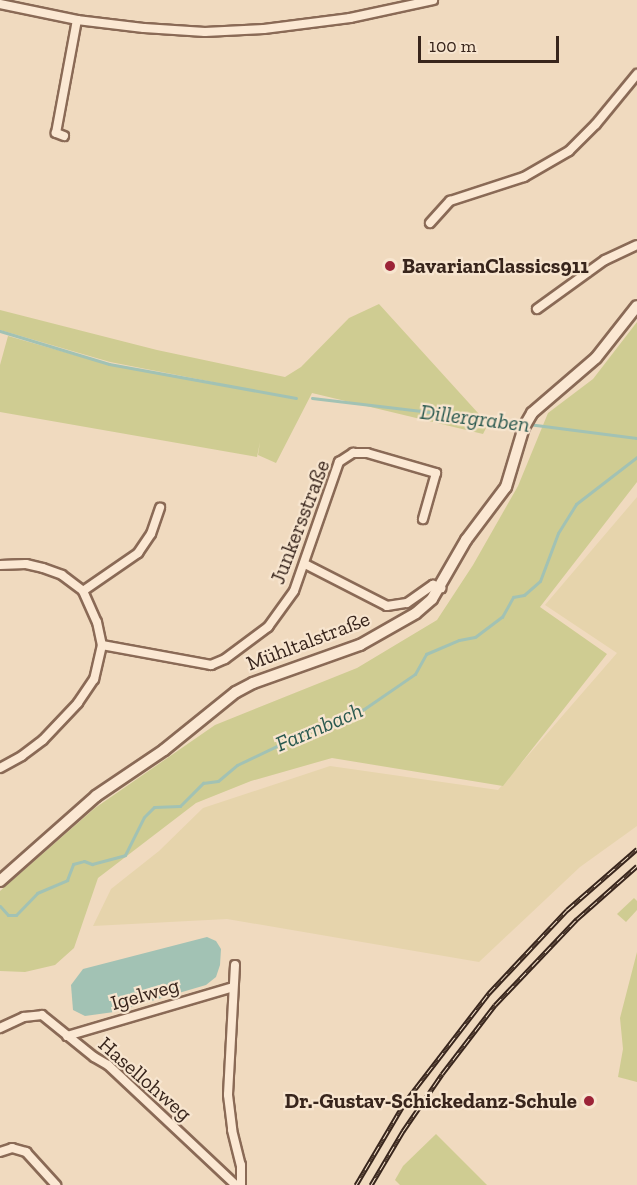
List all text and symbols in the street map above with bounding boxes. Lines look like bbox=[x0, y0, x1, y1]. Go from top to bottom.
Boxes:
scale bar bbox=[421, 24, 562, 62]
text: 100 m bbox=[429, 35, 476, 57]
place label: BavarianClassics911 bbox=[402, 253, 589, 279]
marker: BavarianClassics911 bbox=[383, 259, 397, 273]
water label: Dillergraben bbox=[419, 398, 531, 438]
street label: Junkersstraße bbox=[265, 456, 335, 588]
street label: Mühltalstraße bbox=[243, 606, 373, 676]
water label: Farrnbach bbox=[271, 697, 367, 757]
street label: Igelweg bbox=[108, 972, 182, 1016]
street label: Hasellohweg bbox=[93, 1032, 197, 1126]
place label: Dr.-Gustav-Schickedanz-Schule bbox=[284, 1088, 577, 1114]
marker: Dr.-Gustav-Schickedanz-Schule bbox=[582, 1094, 596, 1108]

